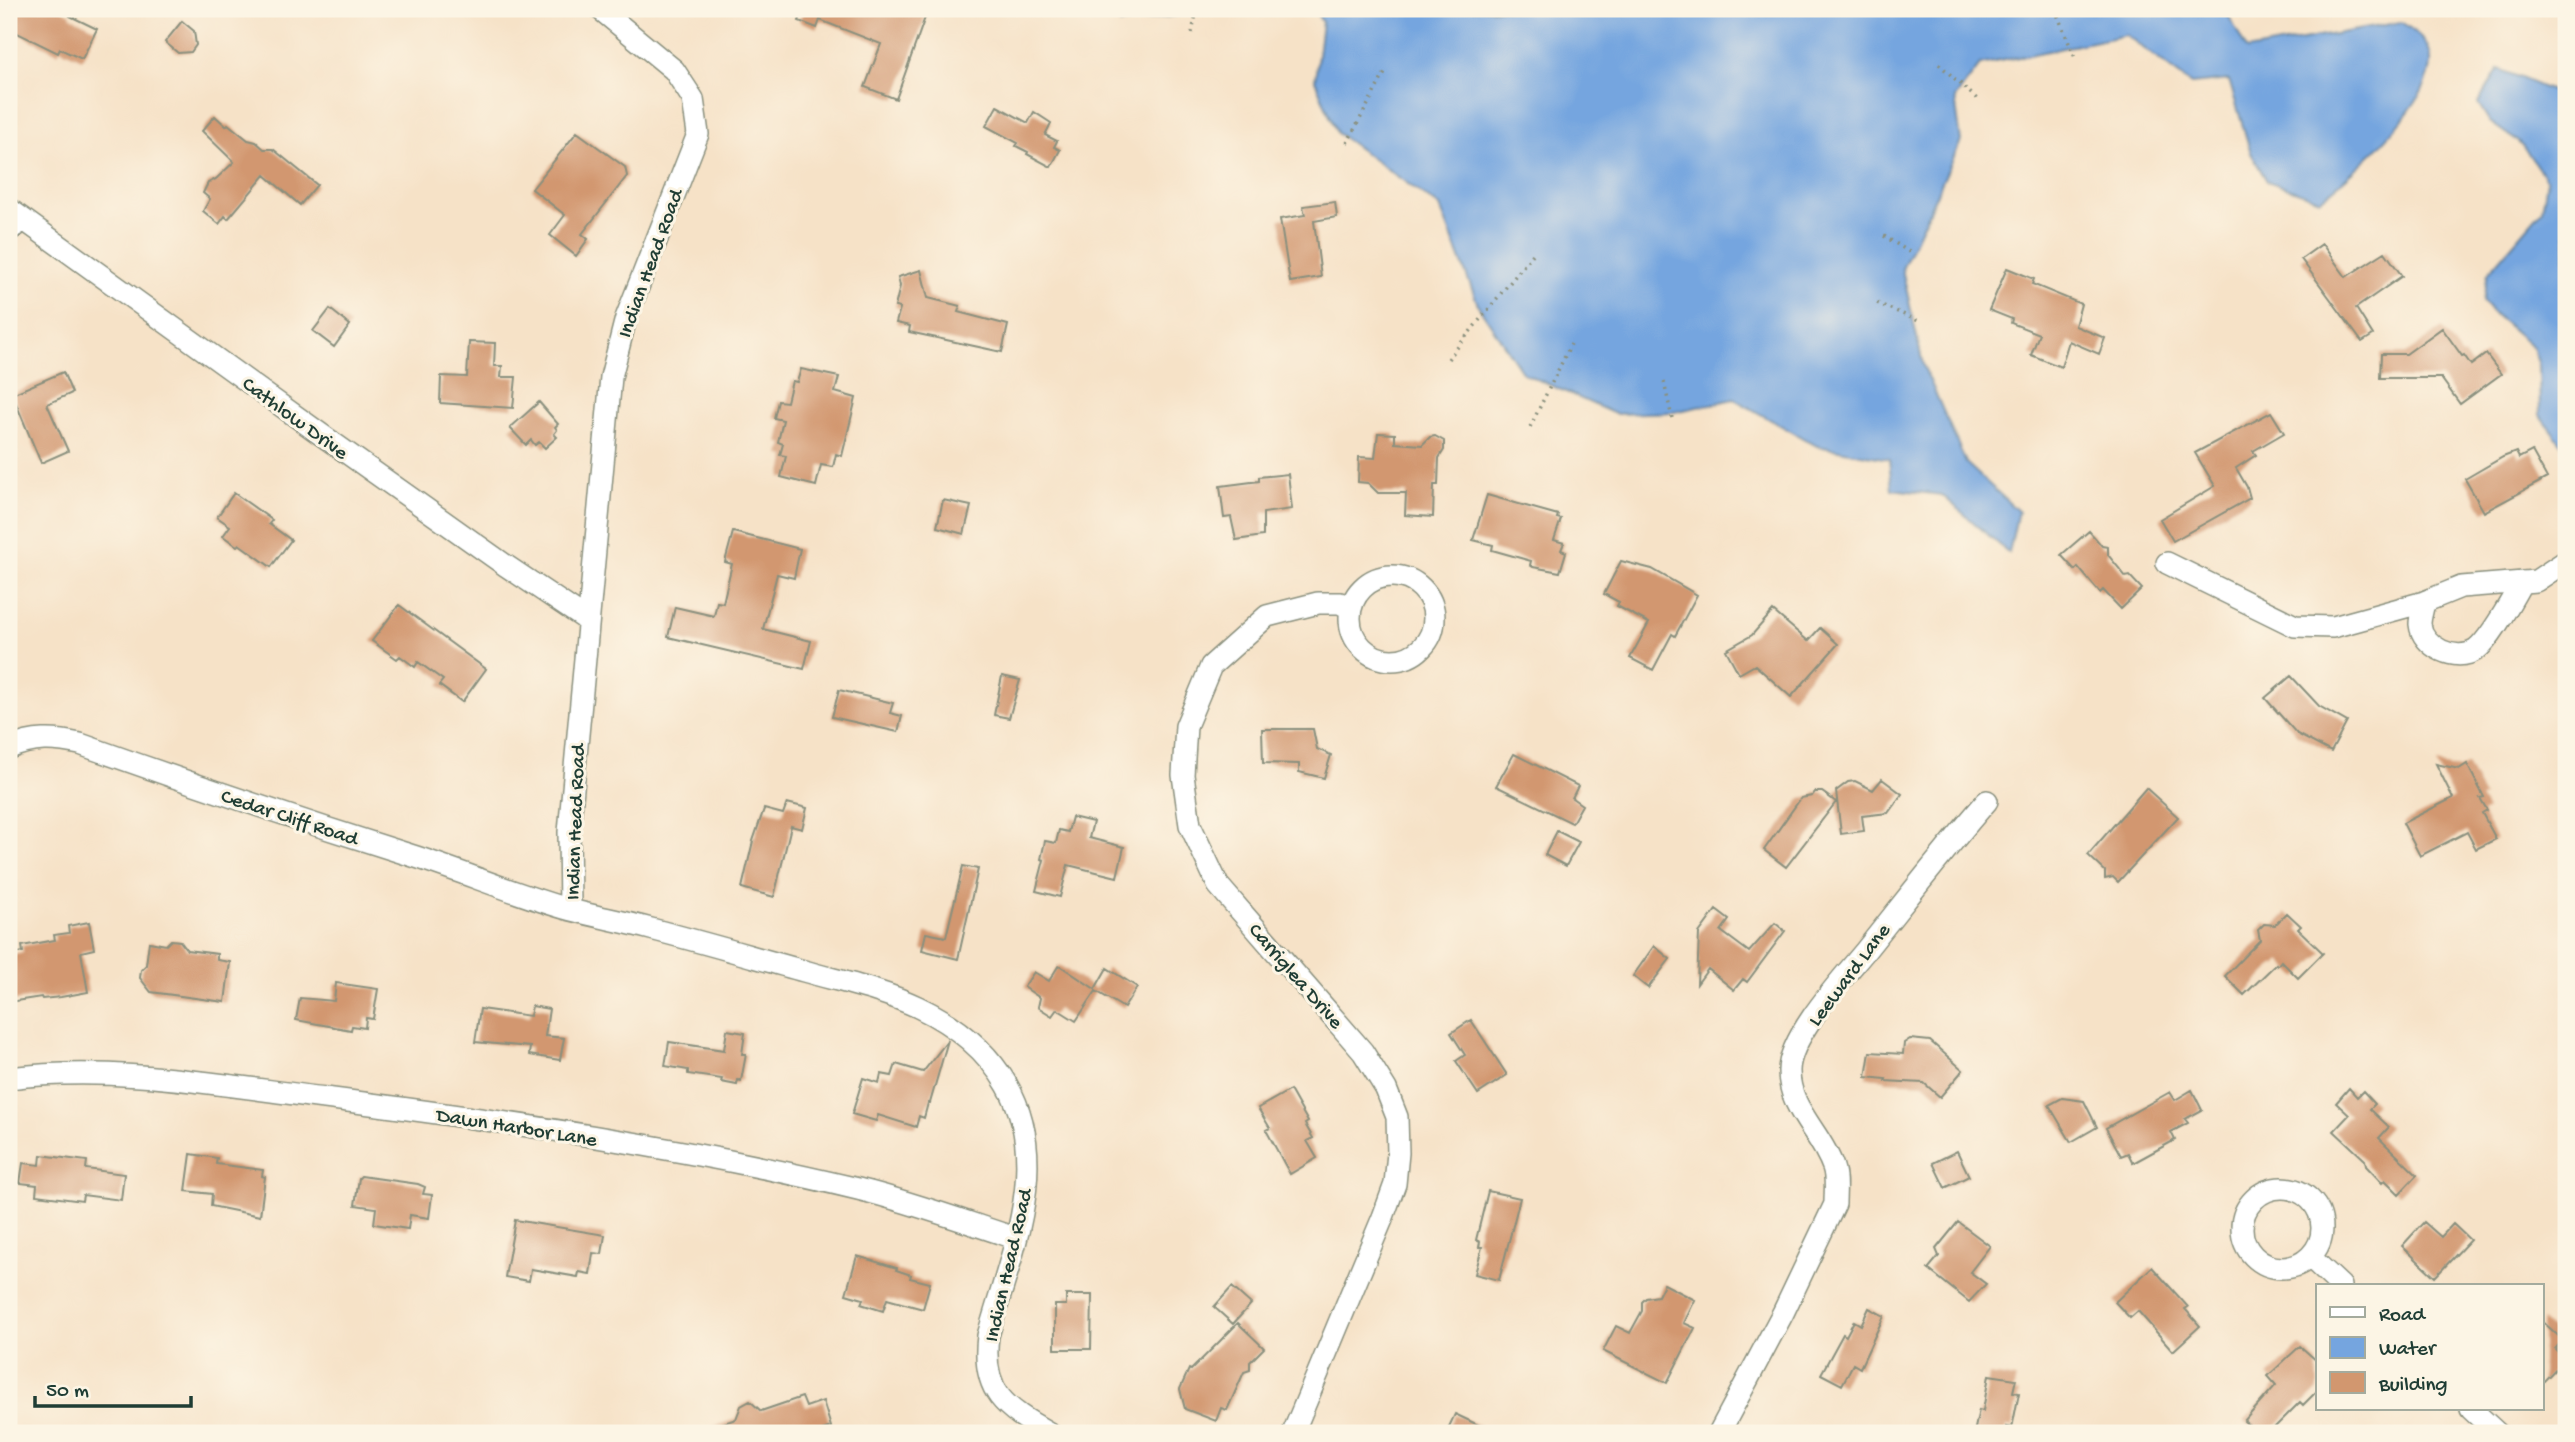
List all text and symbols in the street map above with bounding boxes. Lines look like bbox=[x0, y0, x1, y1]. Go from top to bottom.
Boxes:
street label: Indian Head Road bbox=[614, 185, 691, 342]
street label: Cathlow Drive bbox=[236, 373, 353, 467]
street label: Indian Head Road bbox=[562, 742, 593, 901]
street label: Cedar Cliff Road bbox=[217, 785, 362, 854]
street label: Carriglea Drive bbox=[1242, 919, 1348, 1036]
street label: Leeward Lane bbox=[1804, 919, 1898, 1032]
street label: Dawn Harbor Lane bbox=[432, 1104, 600, 1155]
street label: Indian Head Road bbox=[981, 1185, 1041, 1345]
legend bbox=[2316, 1284, 2544, 1410]
text: Road bbox=[2379, 1304, 2427, 1329]
text: Water bbox=[2379, 1338, 2437, 1363]
scale bar bbox=[35, 1365, 191, 1409]
text: Building bbox=[2378, 1374, 2448, 1399]
text: 50 m bbox=[46, 1380, 89, 1405]

